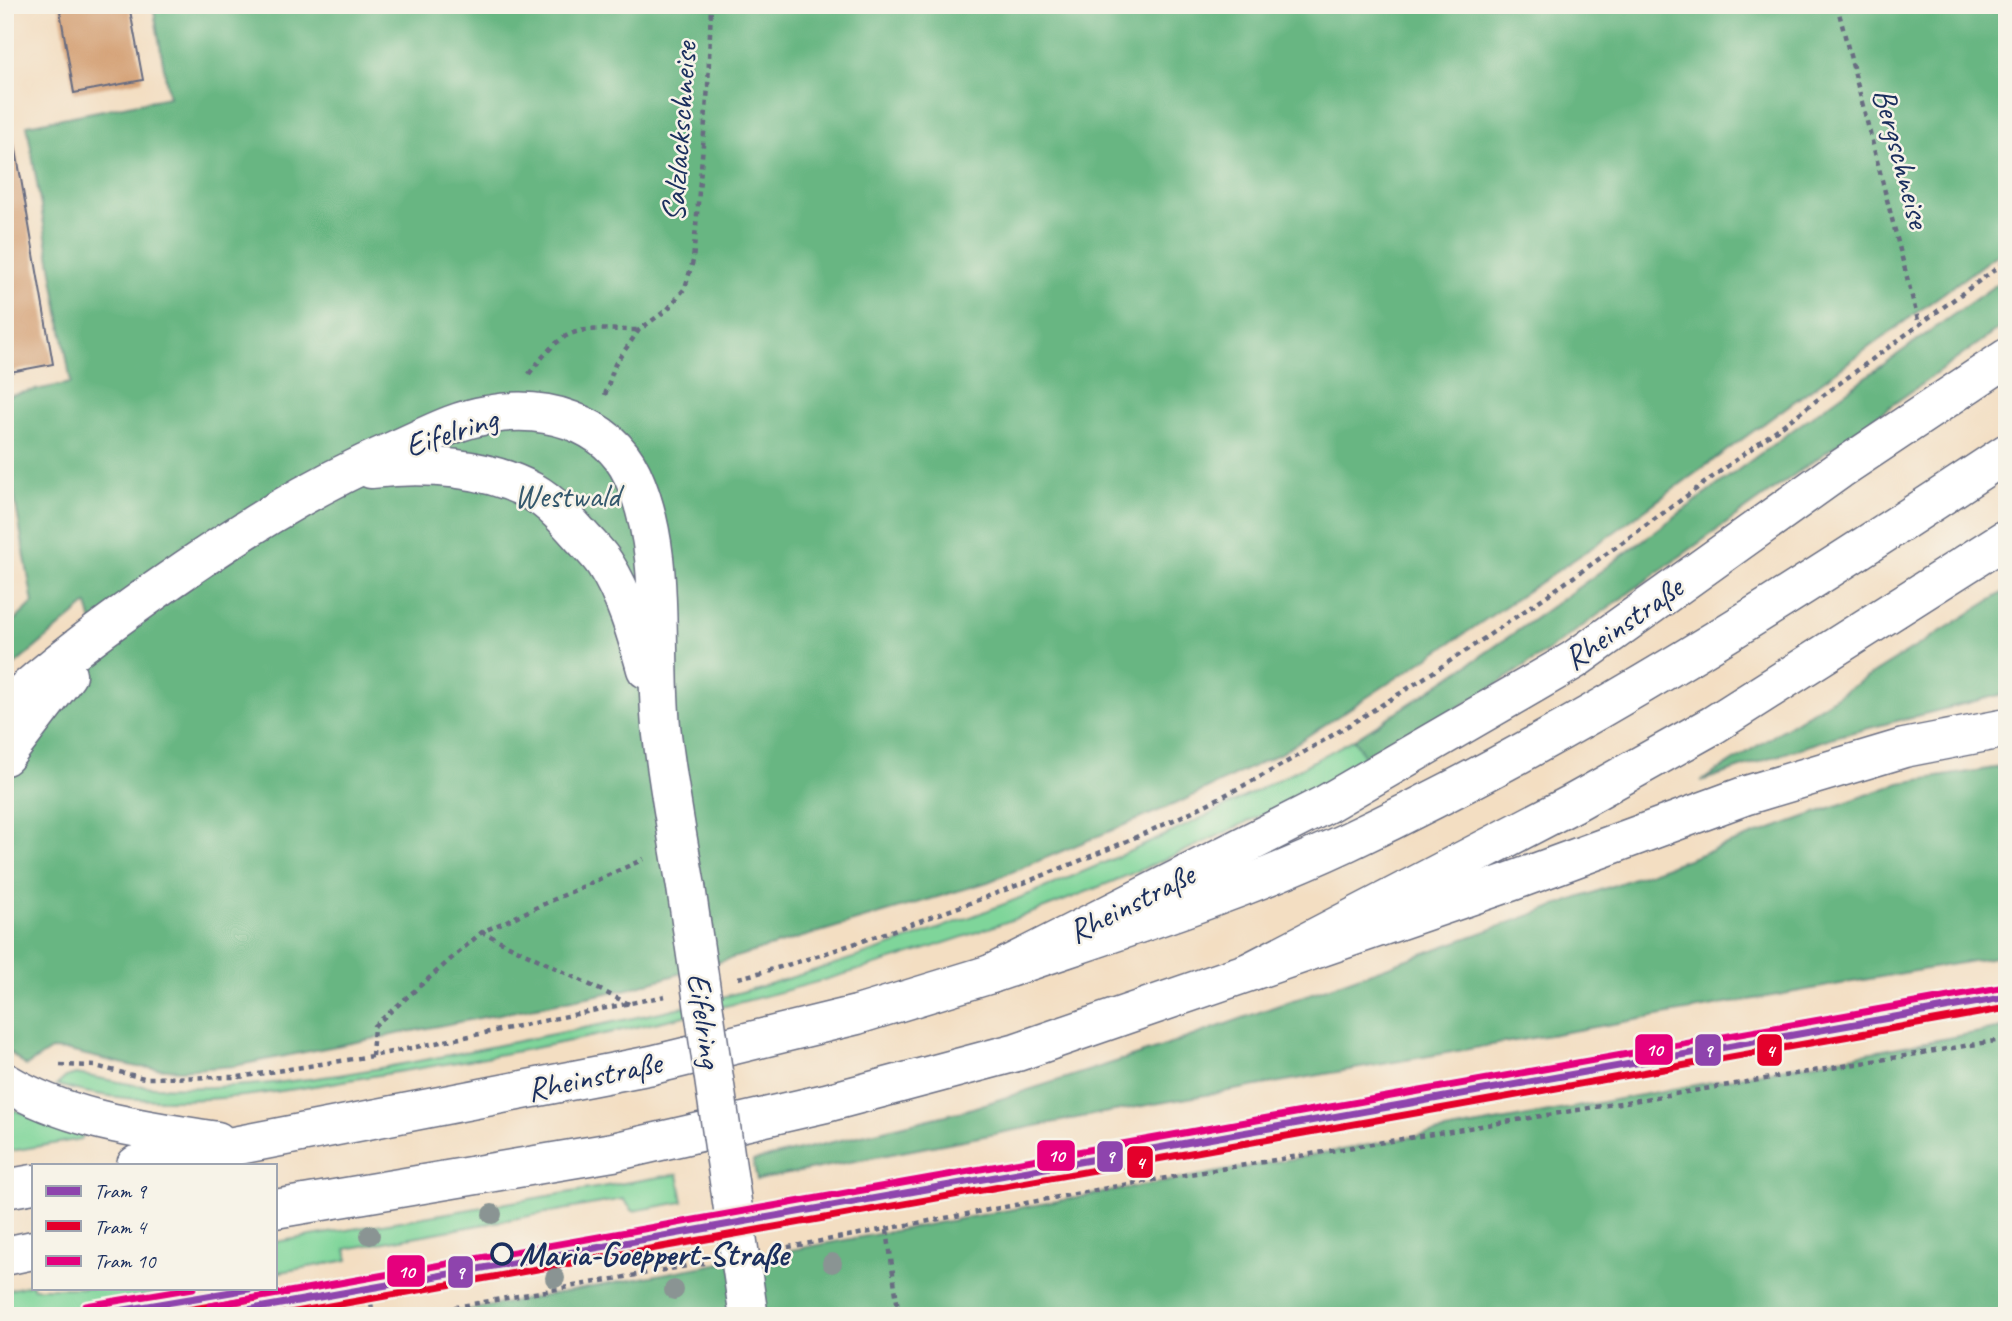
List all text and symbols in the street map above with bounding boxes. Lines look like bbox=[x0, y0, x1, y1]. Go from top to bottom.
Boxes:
street label: Salzlackschneise bbox=[652, 38, 706, 223]
street label: Bergschneise bbox=[1863, 83, 1941, 235]
street label: Eifelring bbox=[400, 397, 505, 467]
park label: Westwald bbox=[514, 475, 625, 517]
street label: Rheinstraße bbox=[1555, 565, 1693, 679]
street label: Rheinstraße bbox=[1061, 852, 1203, 953]
street label: Eifelring bbox=[678, 970, 733, 1072]
line badge: 10 bbox=[1634, 1033, 1674, 1066]
line badge: 9 bbox=[1694, 1033, 1722, 1067]
line badge: 4 bbox=[1756, 1033, 1783, 1067]
text: 10 bbox=[1645, 1038, 1665, 1062]
text: 9 bbox=[1704, 1039, 1715, 1063]
text: 4 bbox=[1766, 1039, 1777, 1063]
street label: Rheinstraße bbox=[523, 1041, 667, 1111]
line badge: 10 bbox=[1036, 1139, 1076, 1172]
line badge: 9 bbox=[1096, 1140, 1124, 1173]
text: 10 bbox=[1047, 1144, 1067, 1168]
text: 9 bbox=[1106, 1145, 1117, 1169]
line badge: 4 bbox=[1126, 1145, 1154, 1179]
text: 4 bbox=[1136, 1151, 1147, 1175]
legend bbox=[32, 1164, 276, 1290]
text: Tram 9 bbox=[94, 1178, 148, 1204]
text: Tram 4 bbox=[94, 1214, 149, 1240]
place label: Maria-Goeppert-Straße bbox=[519, 1233, 791, 1275]
marker: Maria-Goeppert-Straße bbox=[491, 1243, 513, 1265]
text: Tram 10 bbox=[94, 1248, 157, 1274]
line badge: 10 bbox=[386, 1254, 426, 1288]
line badge: 9 bbox=[447, 1255, 474, 1289]
text: 10 bbox=[397, 1260, 417, 1284]
text: 9 bbox=[456, 1261, 467, 1285]

